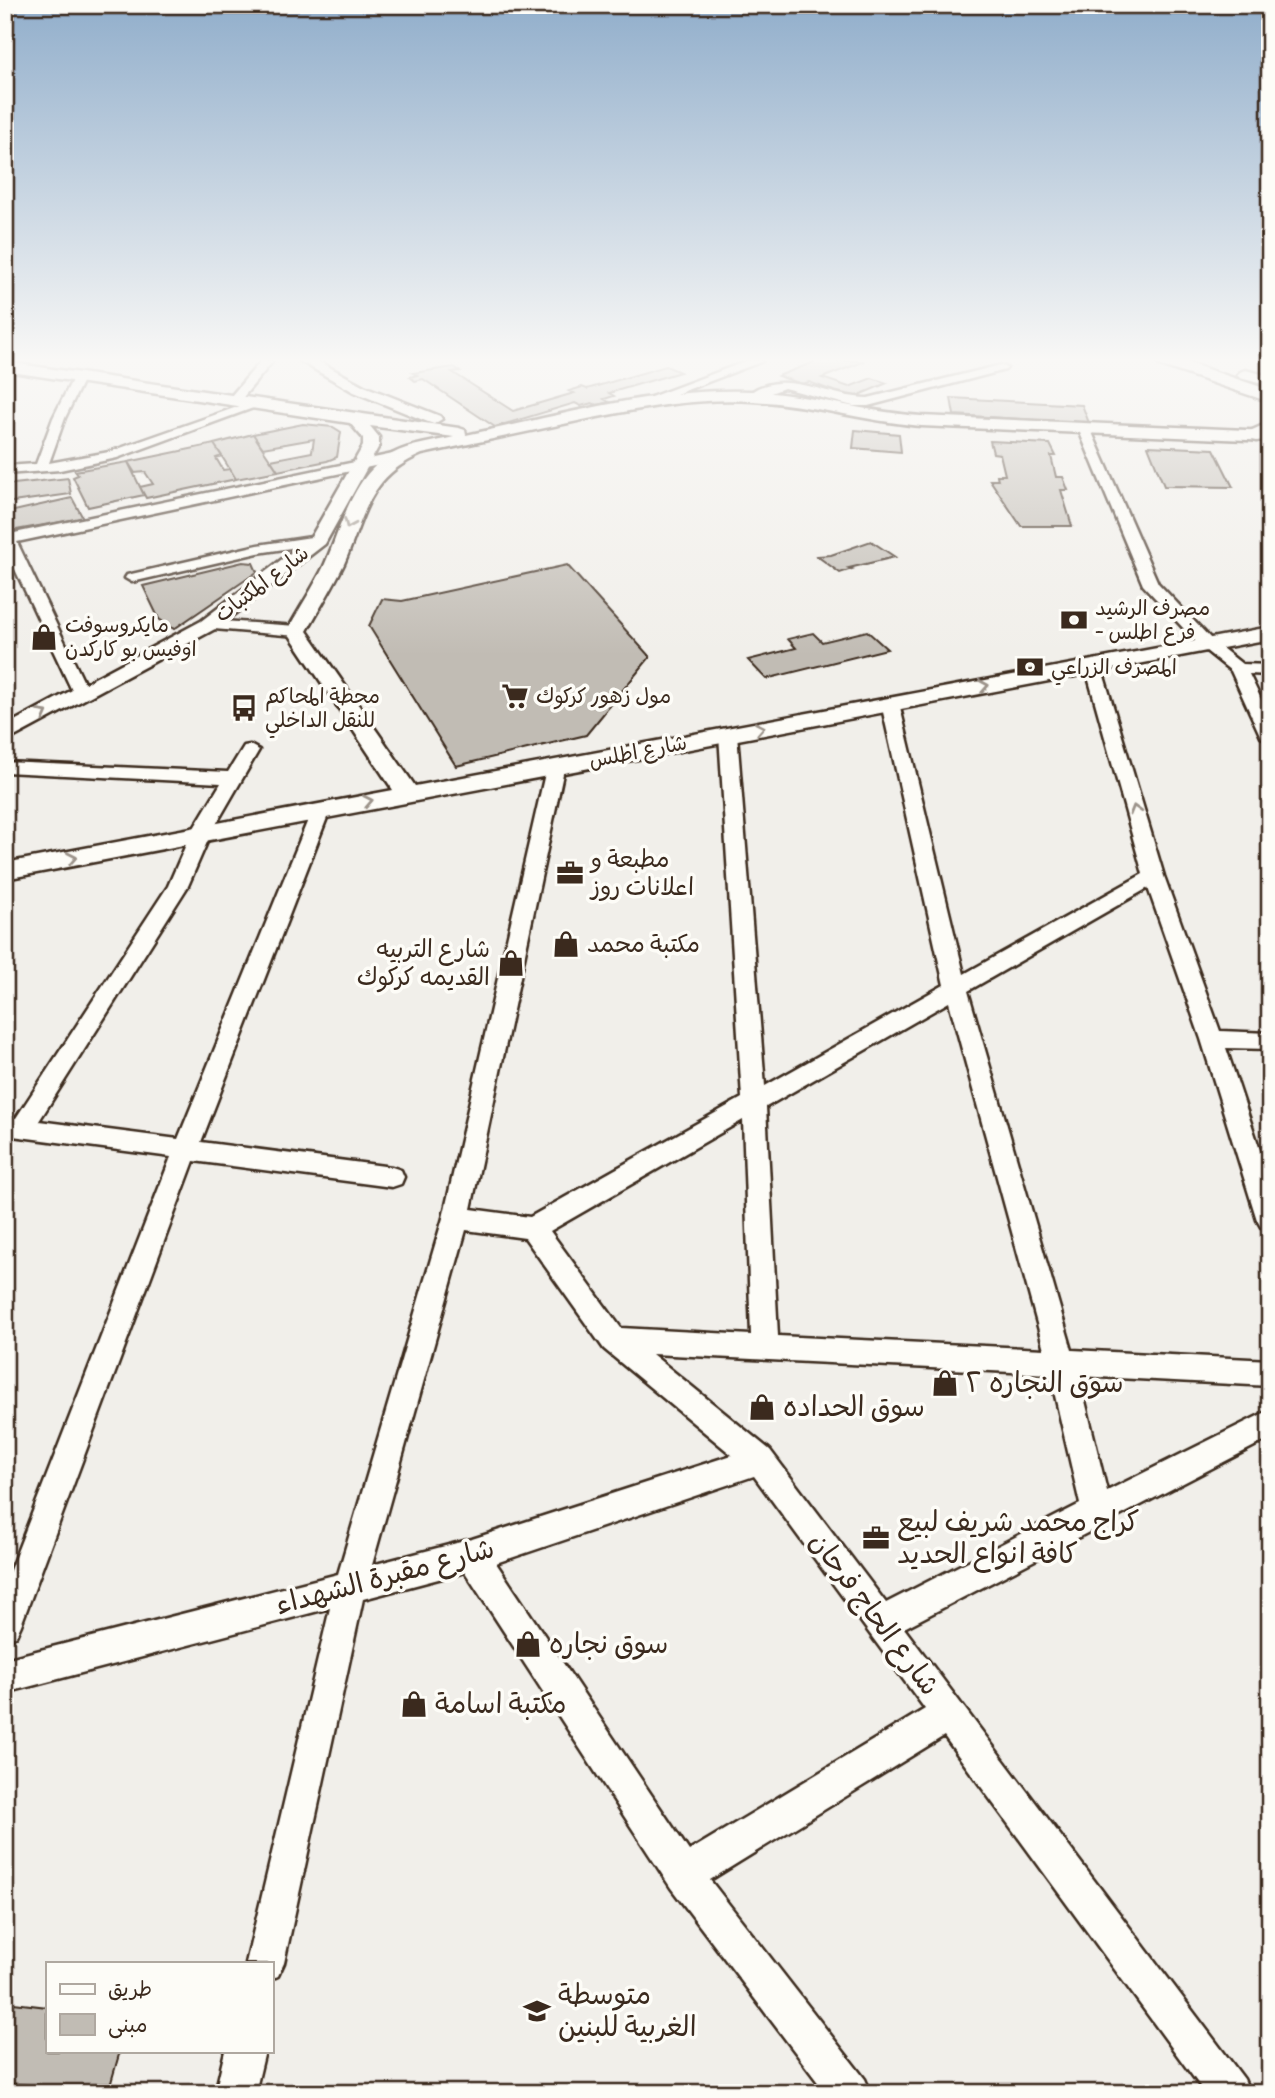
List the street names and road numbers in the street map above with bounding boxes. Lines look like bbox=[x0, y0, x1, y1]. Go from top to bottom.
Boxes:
street label: شارع المكتبات bbox=[209, 540, 315, 629]
street label: شارع اطلس bbox=[587, 729, 690, 776]
street label: شارع الحاج فرحان bbox=[800, 1525, 947, 1703]
street label: شارع مقبرة الشهداء bbox=[272, 1531, 499, 1624]

